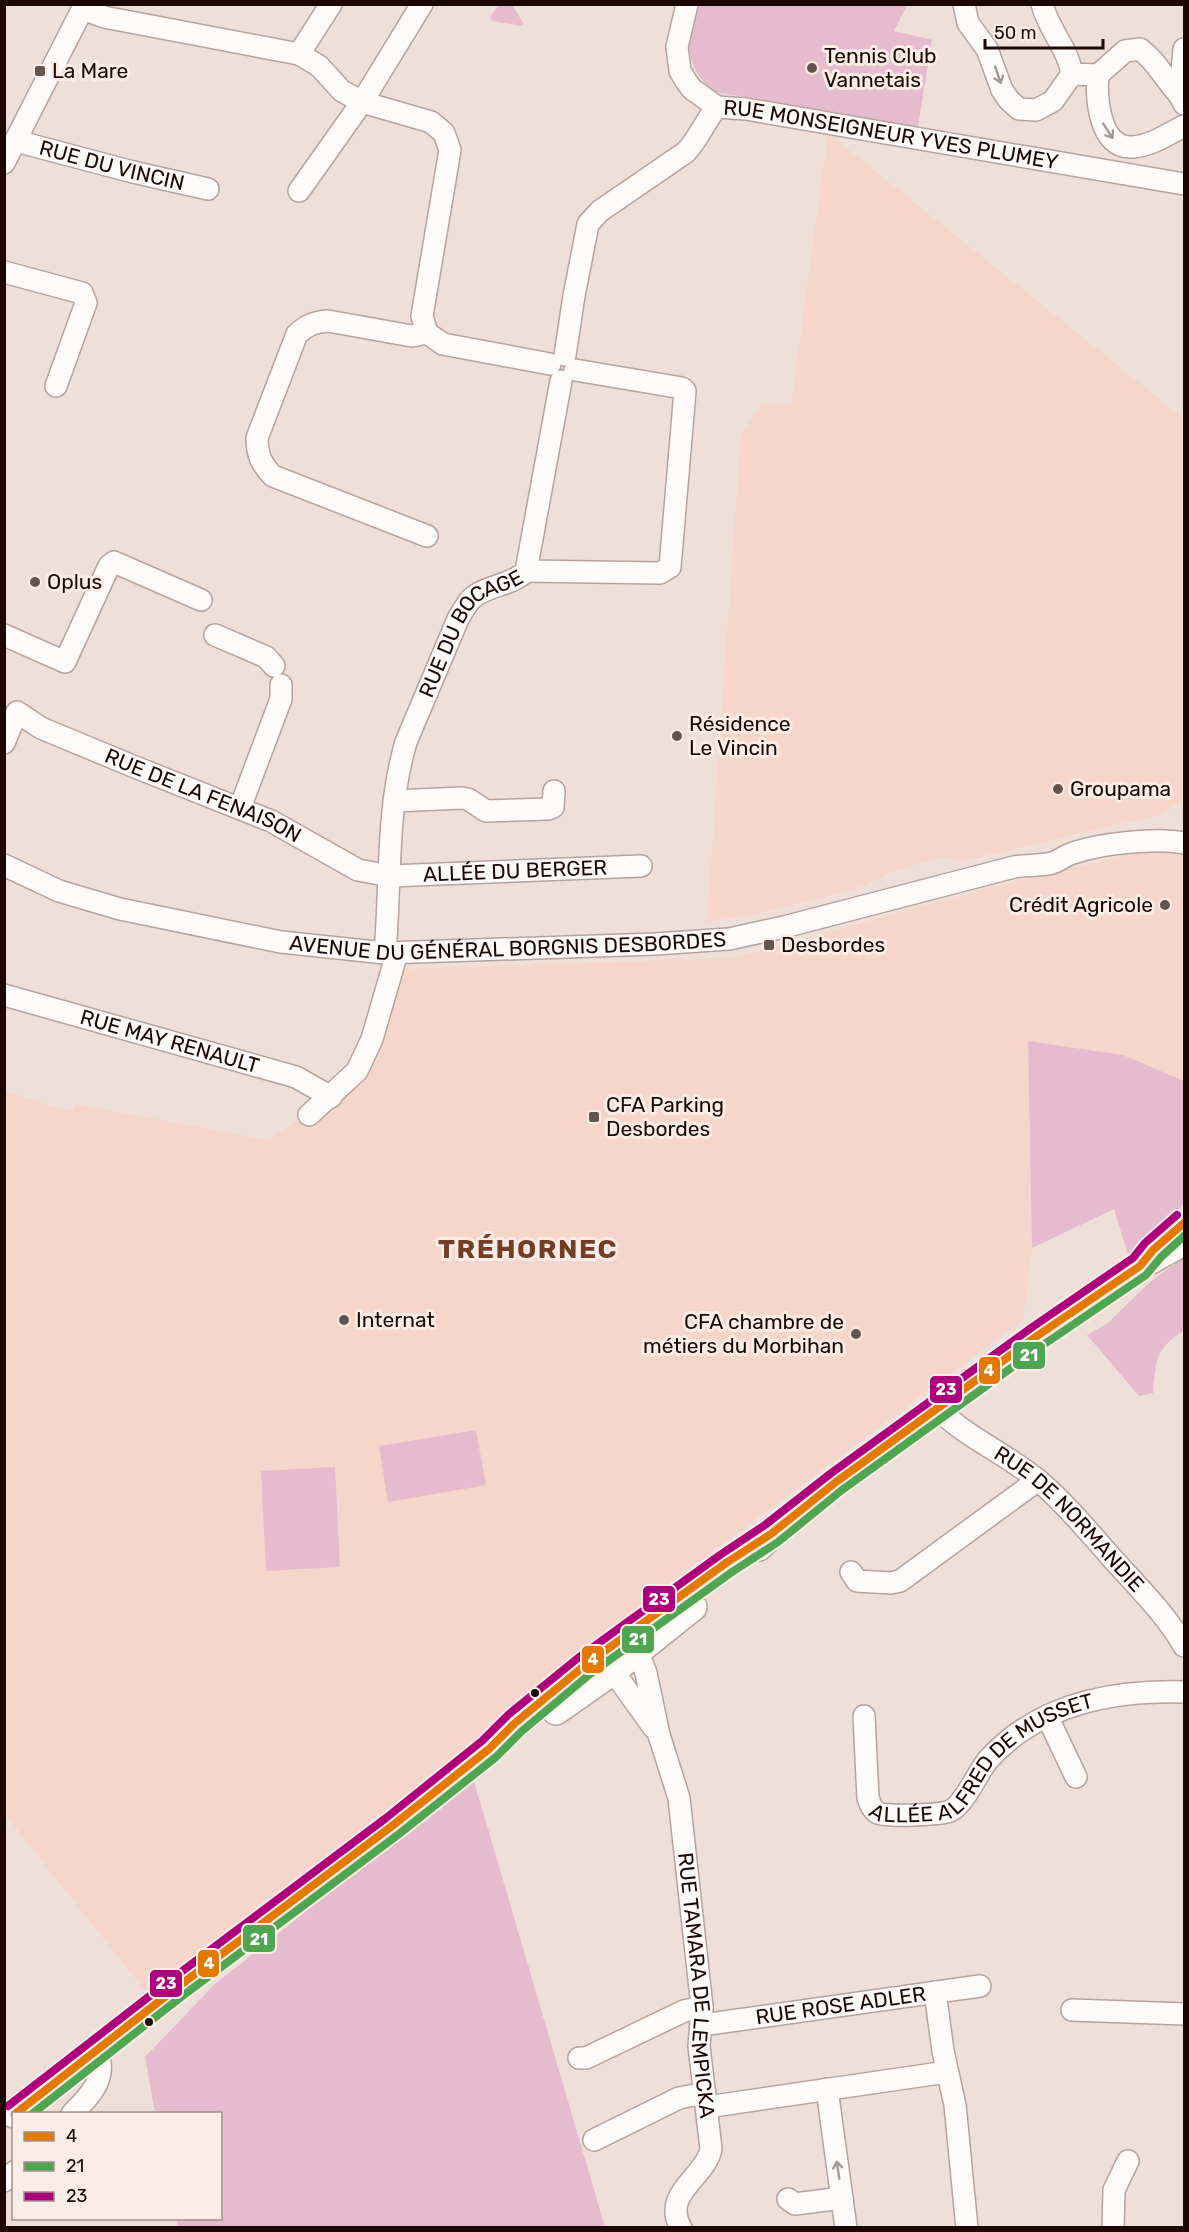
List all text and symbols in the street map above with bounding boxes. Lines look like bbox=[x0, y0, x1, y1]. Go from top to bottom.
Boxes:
scale bar bbox=[985, 12, 1104, 50]
text: 50 m bbox=[994, 22, 1037, 44]
place label: Tennis Club Vannetais bbox=[824, 43, 937, 92]
place label: La Mare bbox=[52, 58, 128, 83]
marker: Tennis Club Vannetais bbox=[805, 61, 819, 75]
marker: La Mare bbox=[33, 64, 47, 78]
one-way arrow bbox=[993, 65, 1004, 84]
street label: RUE MONSEIGNEUR YVES PLUMEY bbox=[723, 94, 1060, 174]
one-way arrow bbox=[1102, 122, 1114, 138]
street label: RUE DU VINCIN bbox=[37, 135, 187, 195]
street label: RUE DU BOCAGE bbox=[413, 564, 527, 701]
place label: Oplus bbox=[47, 569, 102, 594]
marker: Oplus bbox=[28, 575, 42, 589]
place label: Résidence Le Vincin bbox=[689, 711, 791, 760]
marker: Résidence Le Vincin bbox=[670, 729, 684, 743]
street label: RUE DE LA FENAISON bbox=[101, 743, 306, 848]
place label: Groupama bbox=[1070, 776, 1171, 801]
marker: Groupama bbox=[1051, 782, 1065, 796]
street label: ALLÉE DU BERGER bbox=[422, 854, 607, 887]
place label: Crédit Agricole bbox=[1009, 892, 1153, 917]
marker: Crédit Agricole bbox=[1158, 898, 1172, 912]
street label: AVENUE DU GÉNÉRAL BORGNIS DESBORDES bbox=[288, 926, 727, 965]
place label: Desbordes bbox=[781, 932, 885, 957]
marker: Desbordes bbox=[762, 938, 776, 952]
street label: RUE MAY RENAULT bbox=[77, 1004, 262, 1078]
place label: CFA Parking Desbordes bbox=[606, 1092, 724, 1141]
marker: CFA Parking Desbordes bbox=[587, 1110, 601, 1124]
district label: TRÉHORNEC bbox=[438, 1233, 618, 1265]
place label: Internat bbox=[356, 1307, 435, 1332]
place label: CFA chambre de métiers du Morbihan bbox=[643, 1309, 844, 1358]
marker: Internat bbox=[337, 1313, 351, 1327]
marker: CFA chambre de métiers du Morbihan bbox=[849, 1327, 863, 1341]
line badge: 21 bbox=[1012, 1341, 1046, 1370]
text: 21 bbox=[1020, 1346, 1038, 1365]
line badge: 4 bbox=[978, 1356, 1001, 1385]
text: 4 bbox=[984, 1361, 995, 1380]
line badge: 23 bbox=[929, 1375, 963, 1404]
text: 23 bbox=[936, 1380, 956, 1399]
street label: RUE DE NORMANDIE bbox=[990, 1440, 1150, 1597]
line badge: 23 bbox=[642, 1585, 676, 1613]
text: 23 bbox=[649, 1590, 669, 1609]
line badge: 21 bbox=[621, 1625, 655, 1654]
text: 21 bbox=[629, 1630, 647, 1649]
line badge: 4 bbox=[581, 1645, 605, 1674]
text: 4 bbox=[588, 1650, 599, 1669]
unlabelled marker bbox=[529, 1687, 541, 1699]
street label: ALLÉE ALFRED DE MUSSET bbox=[865, 1688, 1096, 1827]
street label: RUE TAMARA DE LEMPICKA bbox=[673, 1851, 720, 2120]
line badge: 21 bbox=[242, 1924, 276, 1953]
text: 21 bbox=[250, 1930, 268, 1949]
line badge: 4 bbox=[197, 1949, 220, 1978]
text: 4 bbox=[204, 1954, 215, 1973]
line badge: 23 bbox=[149, 1969, 183, 1998]
text: 23 bbox=[156, 1974, 176, 1993]
street label: RUE ROSE ADLER bbox=[754, 1981, 927, 2029]
unlabelled marker bbox=[143, 2016, 155, 2028]
legend bbox=[12, 2112, 222, 2220]
text: 4 bbox=[66, 2125, 77, 2147]
text: 21 bbox=[66, 2155, 84, 2177]
one-way arrow bbox=[832, 2160, 843, 2180]
text: 23 bbox=[66, 2185, 87, 2207]

